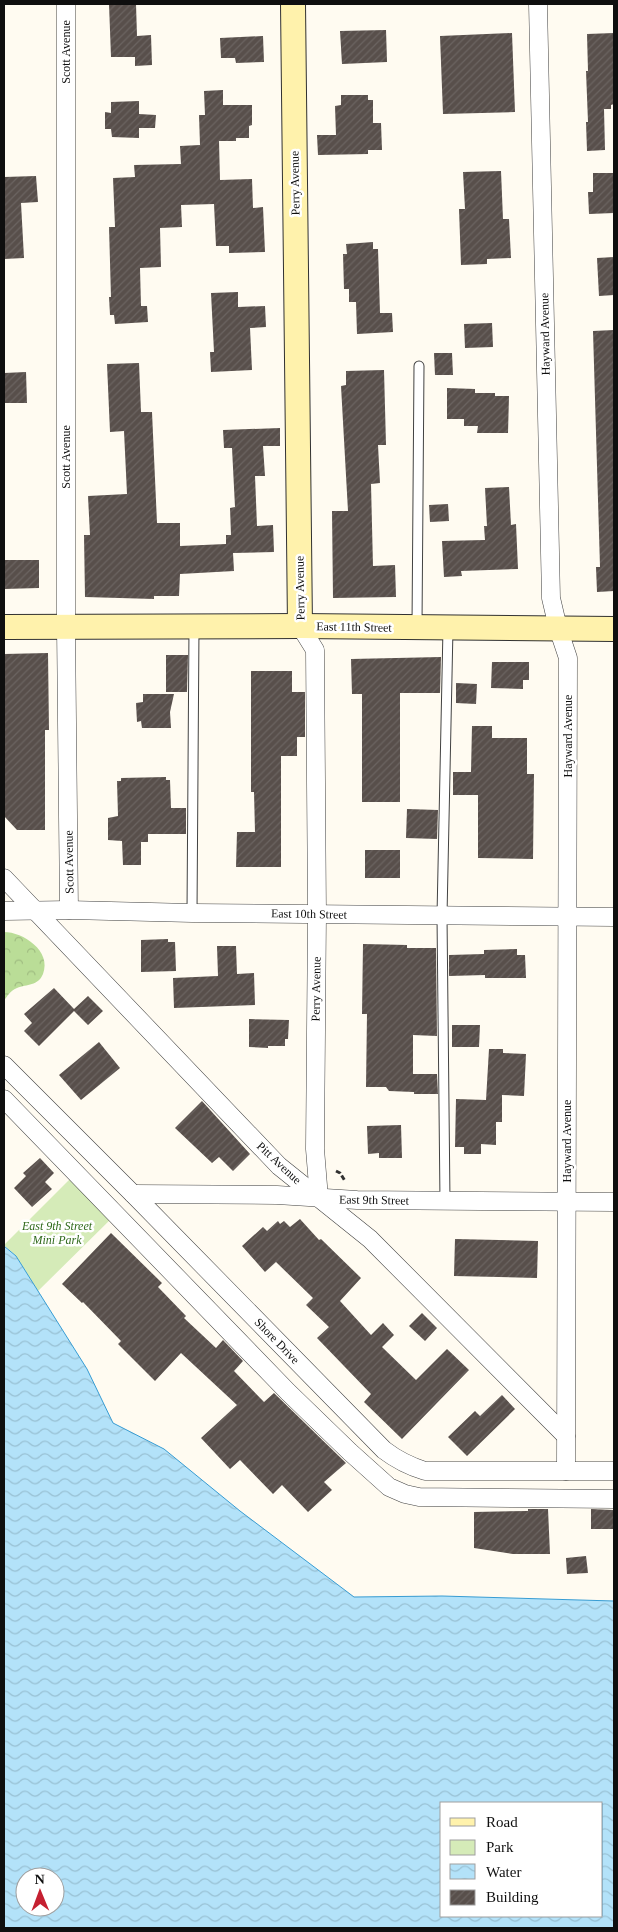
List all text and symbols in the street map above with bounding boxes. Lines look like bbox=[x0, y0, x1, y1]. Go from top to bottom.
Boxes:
street label: Scott Avenue bbox=[59, 20, 73, 84]
street label: Perry Avenue bbox=[287, 150, 303, 216]
street label: Hayward Avenue bbox=[537, 293, 553, 375]
street label: Scott Avenue bbox=[59, 425, 73, 489]
street label: Perry Avenue bbox=[292, 555, 308, 621]
street label: East 11th Street bbox=[316, 619, 393, 635]
street label: Hayward Avenue bbox=[561, 695, 575, 777]
street label: Scott Avenue bbox=[61, 830, 77, 894]
street label: East 10th Street bbox=[271, 906, 348, 922]
street label: Perry Avenue bbox=[308, 956, 324, 1022]
street label: Hayward Avenue bbox=[560, 1100, 574, 1182]
street label: Pitt Avenue bbox=[254, 1139, 304, 1187]
street label: East 9th Street bbox=[339, 1192, 410, 1208]
park label: East 9th Street Mini Park bbox=[21, 1219, 93, 1247]
street label: Shore Drive bbox=[252, 1315, 302, 1367]
legend bbox=[440, 1802, 603, 1917]
text: Road bbox=[486, 1814, 518, 1830]
text: Park bbox=[486, 1839, 514, 1855]
text: Water bbox=[486, 1864, 521, 1880]
north arrow bbox=[15, 1867, 65, 1917]
text: N bbox=[35, 1872, 45, 1887]
text: Building bbox=[486, 1889, 539, 1905]

